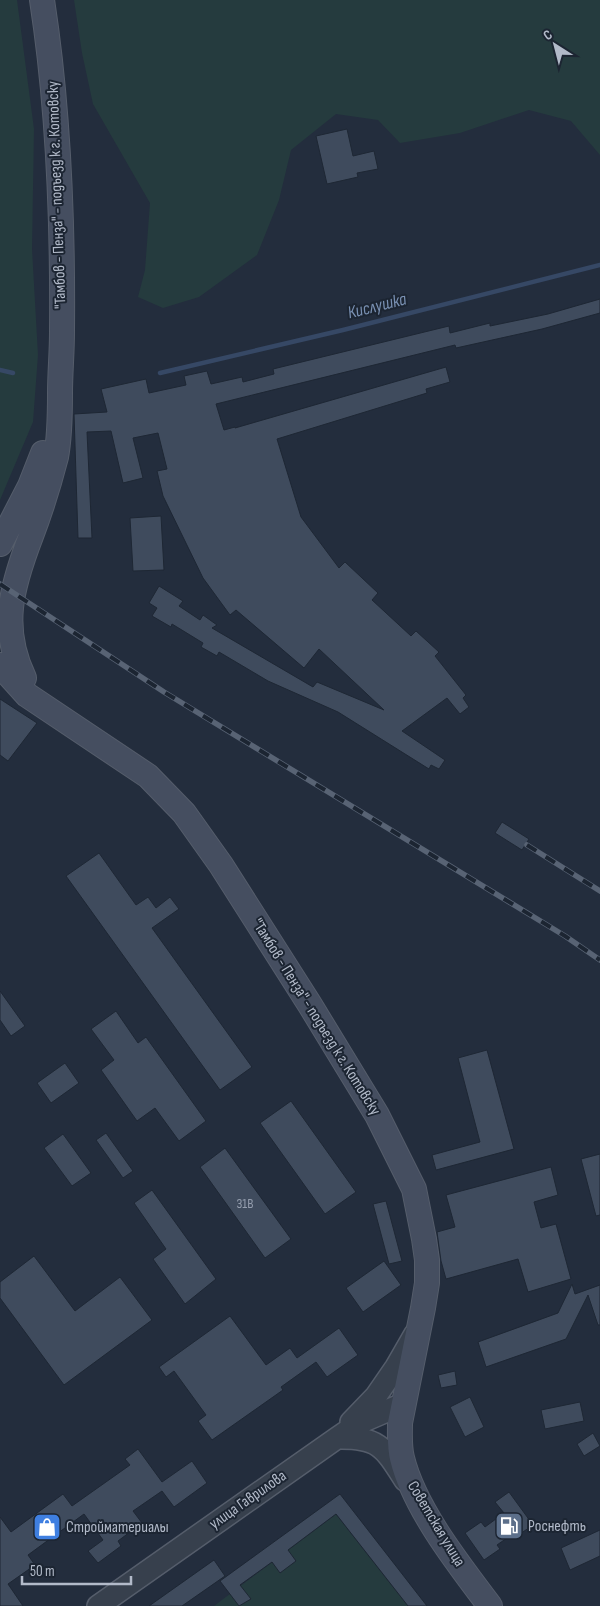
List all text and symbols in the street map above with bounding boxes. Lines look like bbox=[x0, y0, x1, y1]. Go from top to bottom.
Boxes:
north arrow bbox=[530, 20, 580, 70]
text: С bbox=[540, 26, 556, 44]
street label: "Тамбов - Пенза" - подъезд к г. Котовску bbox=[44, 81, 70, 309]
water label: Кислушка bbox=[345, 288, 409, 323]
street label: "Тамбов - Пенза" - подъезд к г. Котовску bbox=[247, 915, 385, 1119]
house number: 31В bbox=[236, 1195, 254, 1212]
street label: улица Гаврилова bbox=[206, 1466, 290, 1534]
street label: Советская улица bbox=[403, 1478, 469, 1570]
fuel station icon: Роснефть bbox=[494, 1511, 524, 1541]
shop icon: Стройматериалы bbox=[32, 1512, 62, 1542]
place label: Роснефть bbox=[528, 1517, 586, 1536]
place label: Стройматериалы bbox=[66, 1518, 169, 1537]
scale bar bbox=[22, 1554, 131, 1586]
text: 50 m bbox=[30, 1562, 55, 1581]

